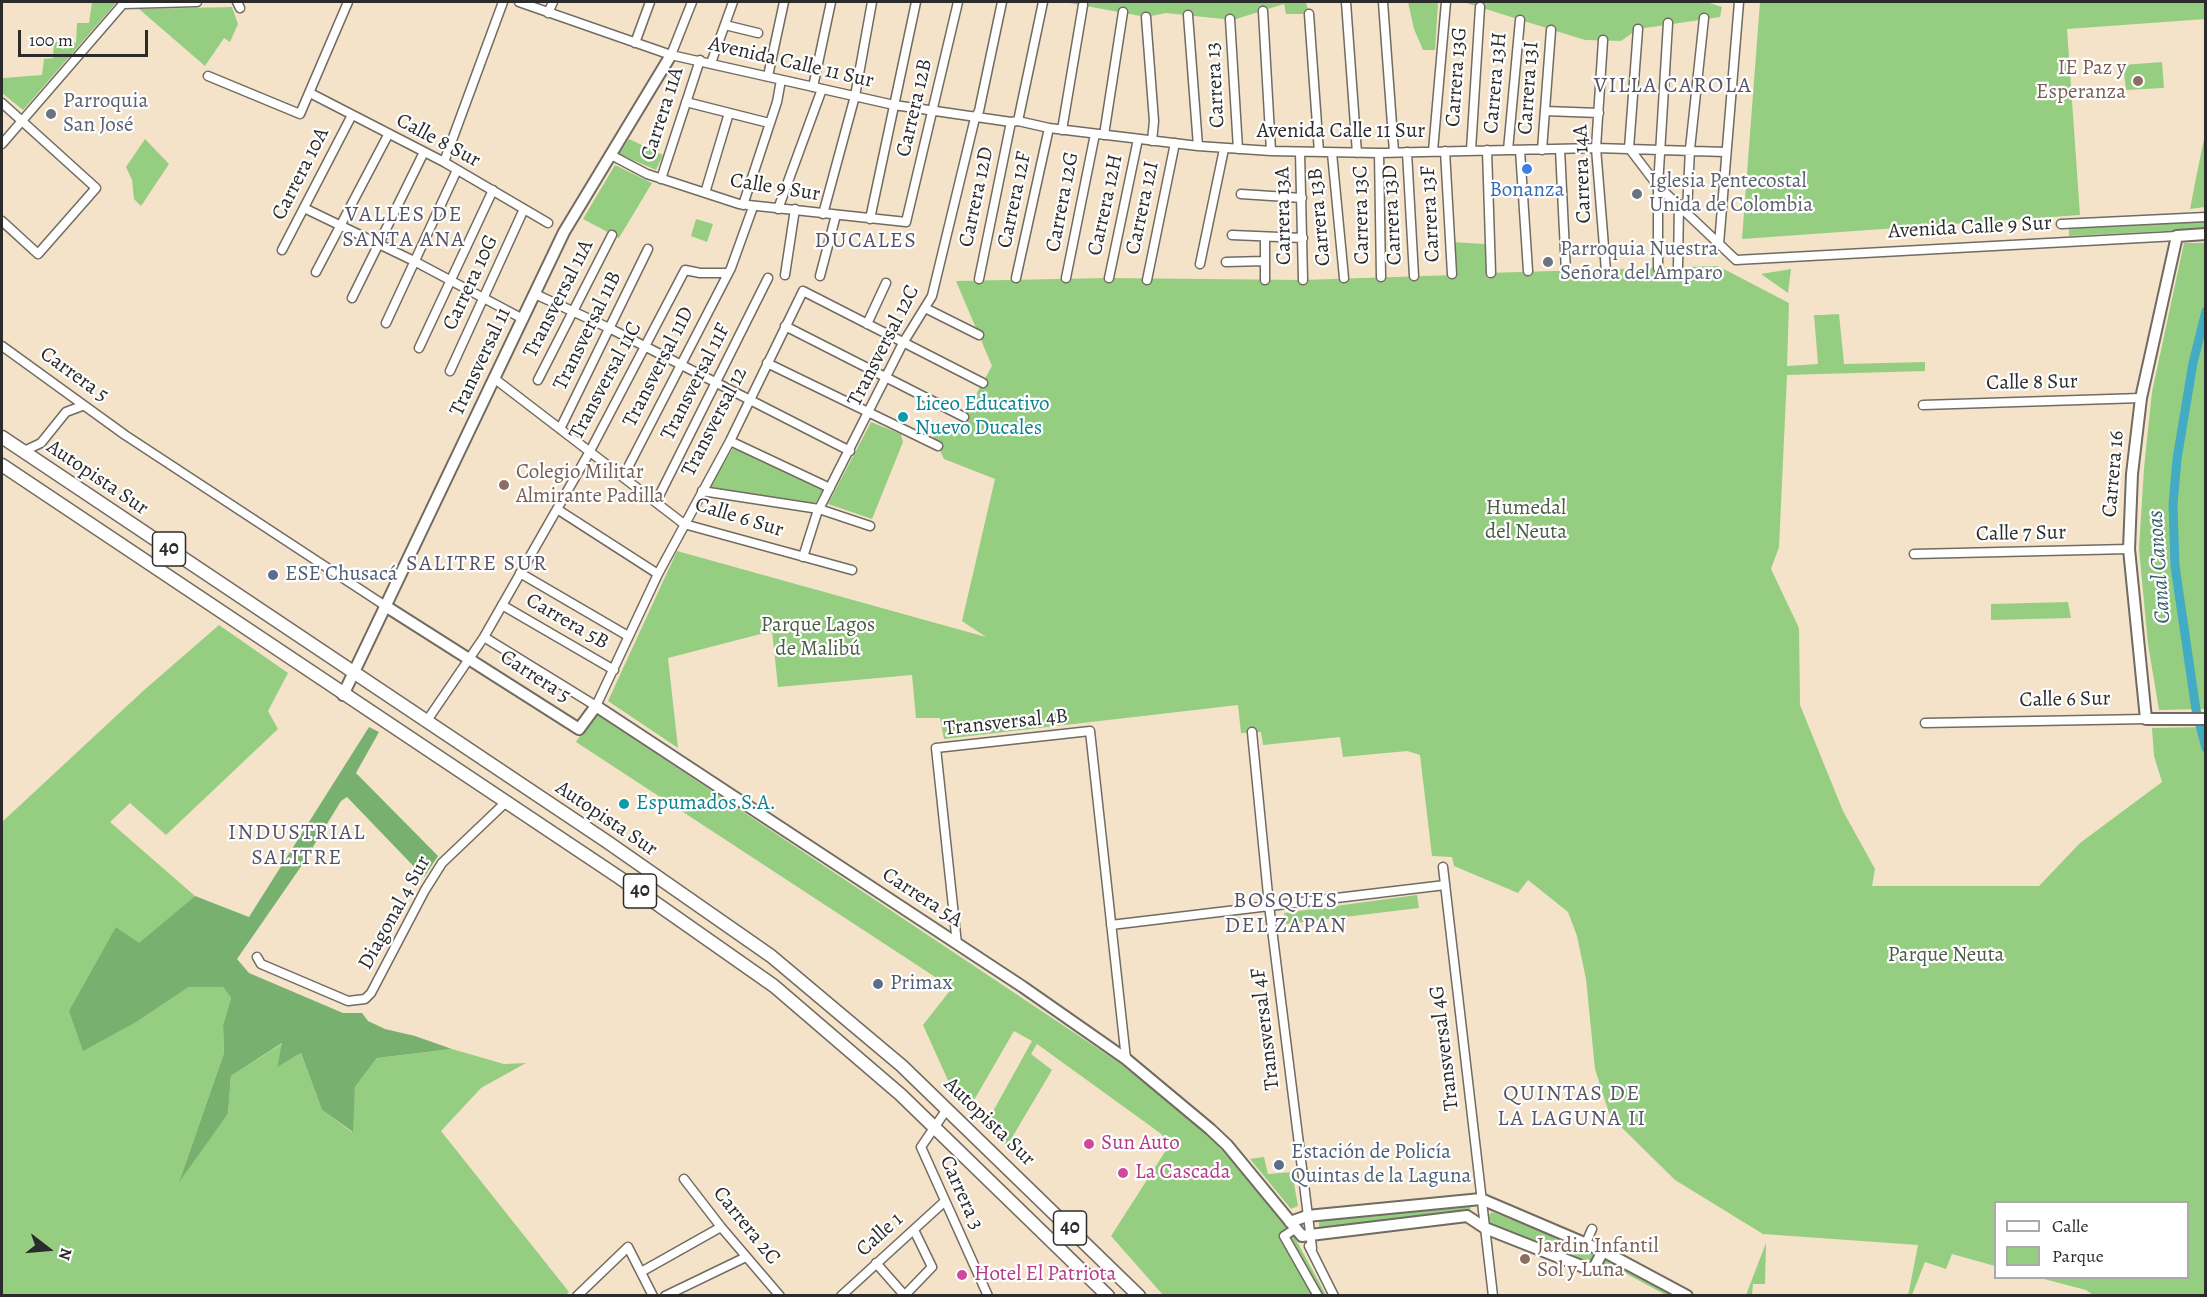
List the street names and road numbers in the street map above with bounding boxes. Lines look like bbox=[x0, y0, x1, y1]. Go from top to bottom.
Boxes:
street label: Carrera 13G bbox=[1441, 26, 1473, 128]
street label: Carrera 13H bbox=[1479, 31, 1513, 135]
street label: Avenida Calle 11 Sur bbox=[706, 32, 876, 94]
street label: Carrera 13I bbox=[1513, 40, 1545, 136]
street label: Carrera 13 bbox=[1201, 41, 1231, 129]
street label: Carrera 12B bbox=[892, 57, 938, 159]
street label: Carrera 11A bbox=[636, 64, 690, 164]
street label: Calle 8 Sur bbox=[392, 108, 484, 174]
street label: Avenida Calle 11 Sur bbox=[1257, 119, 1425, 145]
street label: Carrera 10A bbox=[267, 123, 335, 225]
street label: Carrera 14A bbox=[1569, 124, 1597, 224]
street label: Carrera 12D bbox=[954, 145, 1000, 249]
street label: Carrera 12F bbox=[992, 149, 1038, 251]
street label: Carrera 12G bbox=[1041, 150, 1085, 254]
street label: Carrera 12H bbox=[1083, 152, 1129, 258]
street label: Carrera 12I bbox=[1121, 159, 1165, 257]
street label: Carrera 13D bbox=[1378, 164, 1408, 266]
street label: Carrera 13C bbox=[1349, 165, 1375, 265]
street label: Carrera 13F bbox=[1416, 165, 1446, 263]
street label: Carrera 13A bbox=[1271, 167, 1297, 265]
street label: Carrera 13B bbox=[1303, 167, 1337, 267]
street label: Calle 9 Sur bbox=[728, 168, 822, 208]
street label: Avenida Calle 9 Sur bbox=[1888, 211, 2052, 245]
street label: Carrera 10G bbox=[438, 231, 504, 335]
street label: Transversal 11A bbox=[518, 236, 600, 362]
street label: Transversal 11B bbox=[548, 267, 628, 395]
street label: Transversal 12C bbox=[843, 281, 925, 411]
street label: Transversal 11D bbox=[618, 303, 700, 431]
street label: Transversal 11 bbox=[445, 304, 517, 420]
street label: Transversal 11C bbox=[564, 318, 648, 444]
street label: Transversal 11F bbox=[656, 319, 736, 445]
street label: Carrera 5 bbox=[35, 342, 113, 408]
street label: Transversal 12 bbox=[677, 363, 753, 481]
street label: Calle 8 Sur bbox=[1986, 370, 2078, 396]
street label: Carrera 16 bbox=[2098, 430, 2130, 518]
street label: Autopista Sur bbox=[41, 435, 153, 521]
street label: Calle 6 Sur bbox=[692, 493, 786, 543]
street label: Calle 7 Sur bbox=[1976, 521, 2066, 547]
road number: 40 bbox=[152, 532, 186, 566]
street label: Carrera 5B bbox=[521, 588, 613, 656]
street label: Carrera 5 bbox=[495, 645, 575, 709]
street label: Calle 6 Sur bbox=[2019, 687, 2111, 713]
street label: Transversal 4B bbox=[943, 704, 1069, 742]
street label: Autopista Sur bbox=[550, 776, 662, 862]
street label: Diagonal 4 Sur bbox=[353, 852, 437, 974]
street label: Carrera 5A bbox=[877, 863, 967, 933]
road number: 40 bbox=[624, 874, 656, 908]
street label: Transversal 4F bbox=[1246, 967, 1286, 1091]
street label: Transversal 4G bbox=[1425, 984, 1465, 1112]
street label: Autopista Sur bbox=[938, 1072, 1040, 1172]
street label: Carrera 3 bbox=[933, 1152, 989, 1234]
street label: Carrera 2C bbox=[707, 1182, 785, 1270]
street label: Calle 1 bbox=[852, 1208, 908, 1262]
road number: 40 bbox=[1054, 1211, 1086, 1245]

